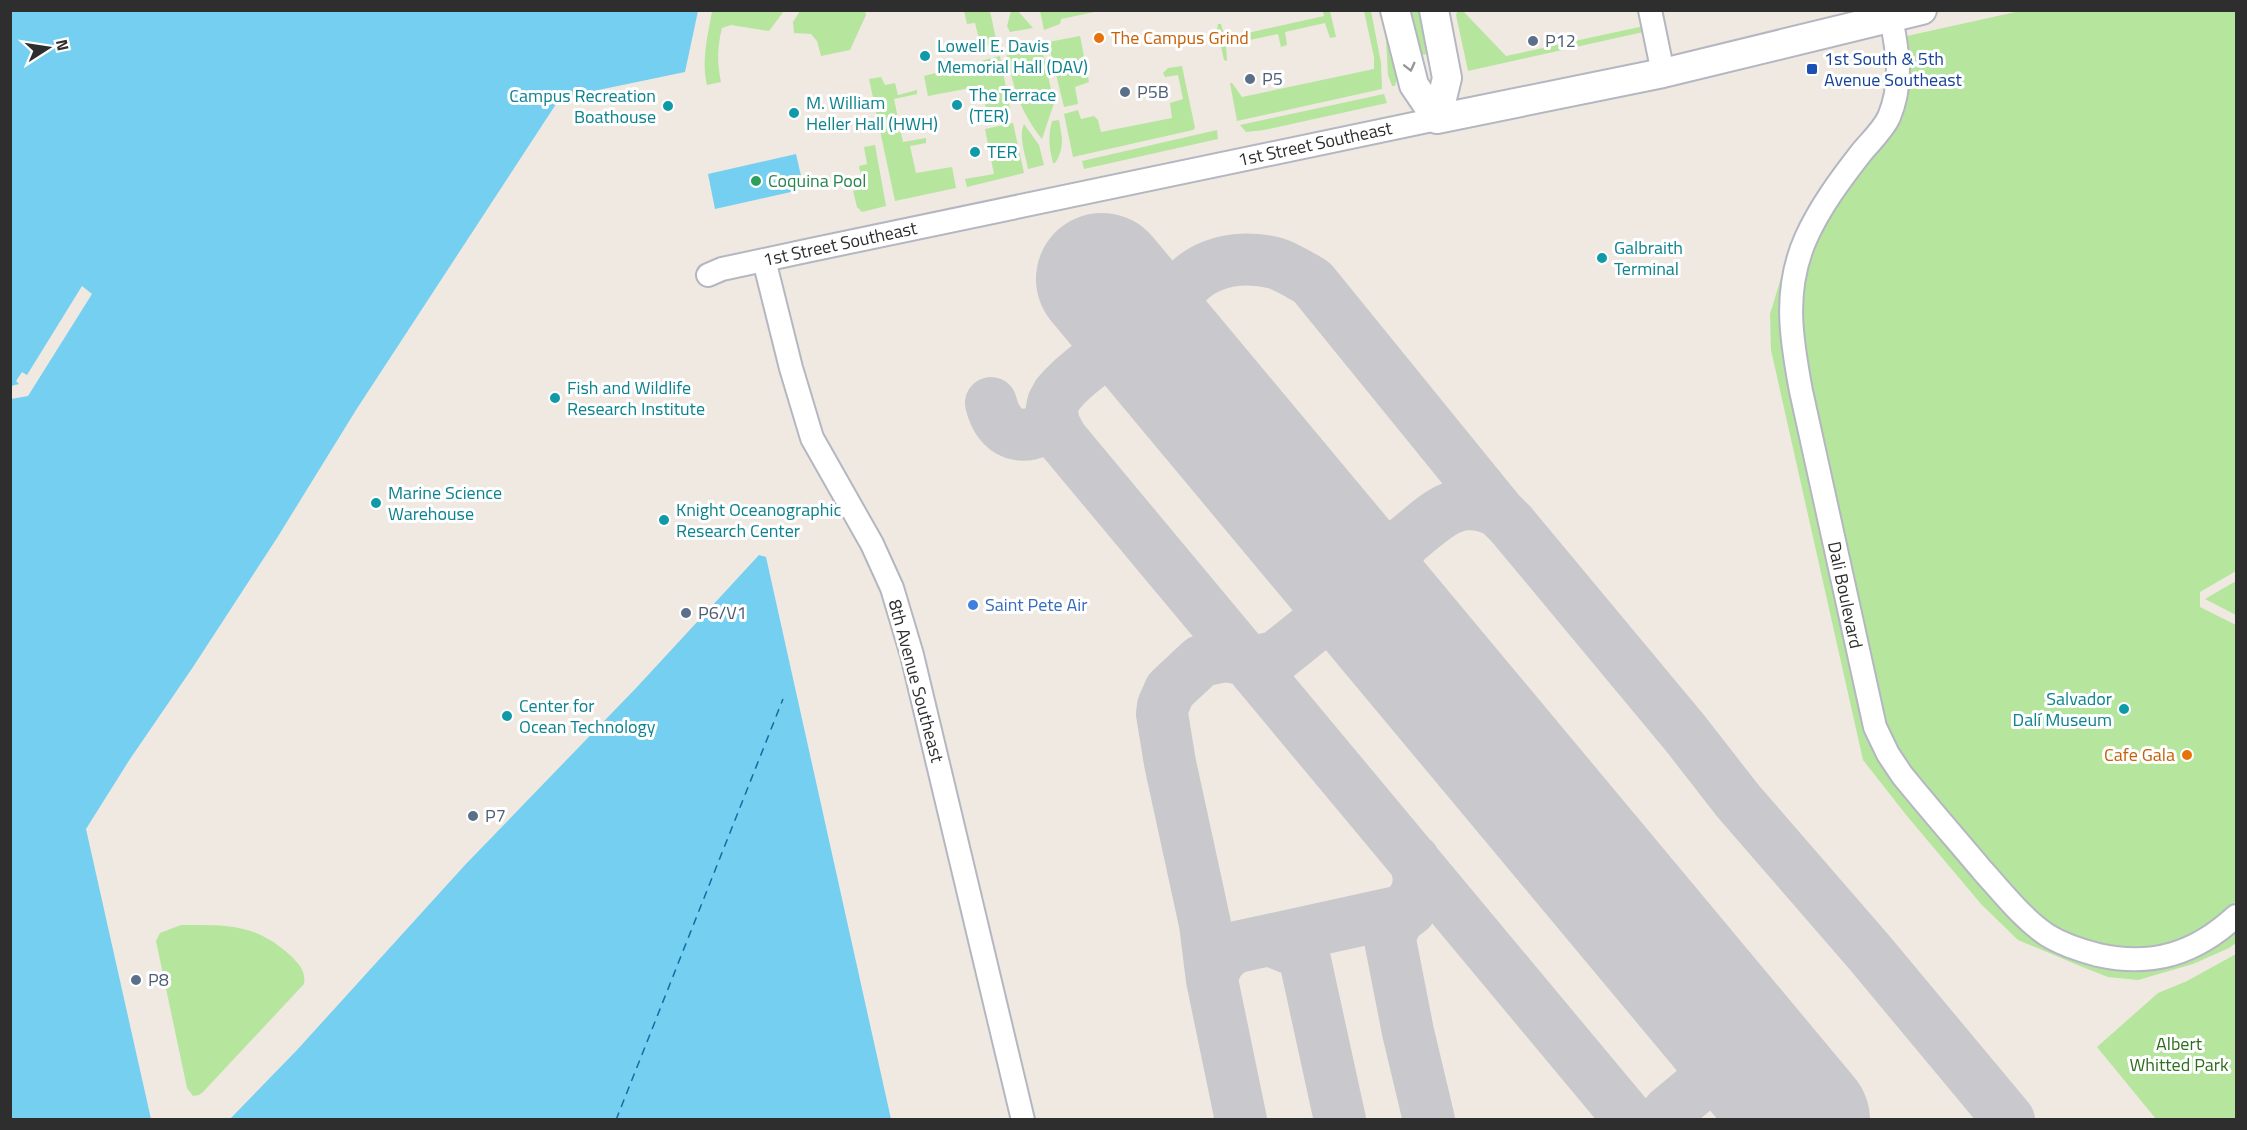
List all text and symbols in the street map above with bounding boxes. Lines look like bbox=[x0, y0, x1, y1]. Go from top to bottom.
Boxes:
north arrow bbox=[18, 18, 78, 78]
place label: The Campus Grind bbox=[1111, 24, 1249, 51]
place label: P12 bbox=[1545, 27, 1576, 54]
marker: The Campus Grind bbox=[1092, 31, 1106, 45]
place label: Lowell E. Davis Memorial Hall (DAV) bbox=[937, 32, 1088, 80]
marker: P12 bbox=[1526, 34, 1540, 48]
text: N bbox=[50, 37, 76, 53]
place label: 1st South & 5th Avenue Southeast bbox=[1824, 45, 1963, 93]
marker: Lowell E. Davis Memorial Hall (DAV) bbox=[918, 49, 932, 63]
one-way arrow bbox=[1402, 62, 1415, 72]
marker: 1st South & 5th Avenue Southeast bbox=[1805, 62, 1819, 76]
place label: P5 bbox=[1262, 65, 1283, 92]
marker: P5 bbox=[1243, 72, 1257, 86]
place label: P5B bbox=[1137, 78, 1169, 105]
place label: The Terrace (TER) bbox=[969, 81, 1056, 129]
place label: Campus Recreation Boathouse bbox=[509, 82, 656, 130]
marker: P5B bbox=[1118, 85, 1132, 99]
place label: M. William Heller Hall (HWH) bbox=[806, 89, 938, 137]
marker: The Terrace (TER) bbox=[950, 98, 964, 112]
marker: Campus Recreation Boathouse bbox=[661, 99, 675, 113]
marker: M. William Heller Hall (HWH) bbox=[787, 106, 801, 120]
street label: 1st Street Southeast bbox=[1235, 114, 1395, 173]
place label: TER bbox=[987, 138, 1018, 165]
marker: TER bbox=[968, 145, 982, 159]
place label: Coquina Pool bbox=[768, 167, 867, 194]
marker: Coquina Pool bbox=[749, 174, 763, 188]
street label: 1st Street Southeast bbox=[760, 214, 920, 273]
place label: Galbraith Terminal bbox=[1614, 234, 1683, 282]
marker: Galbraith Terminal bbox=[1595, 251, 1609, 265]
place label: Fish and Wildlife Research Institute bbox=[567, 374, 705, 422]
marker: Fish and Wildlife Research Institute bbox=[548, 391, 562, 405]
place label: Marine Science Warehouse bbox=[388, 479, 502, 527]
marker: Marine Science Warehouse bbox=[369, 496, 383, 510]
place label: Knight Oceanographic Research Center bbox=[676, 496, 841, 544]
marker: Knight Oceanographic Research Center bbox=[657, 513, 671, 527]
street label: Dali Boulevard bbox=[1821, 539, 1870, 651]
place label: Saint Pete Air bbox=[985, 591, 1088, 618]
street label: 8th Avenue Southeast bbox=[882, 596, 951, 766]
marker: Saint Pete Air bbox=[966, 598, 980, 612]
place label: P6/V1 bbox=[698, 599, 747, 626]
marker: P6/V1 bbox=[679, 606, 693, 620]
place label: Salvador Dalí Museum bbox=[2013, 685, 2112, 733]
place label: Center for Ocean Technology bbox=[519, 692, 656, 740]
marker: Salvador Dalí Museum bbox=[2117, 702, 2131, 716]
marker: Center for Ocean Technology bbox=[500, 709, 514, 723]
place label: Cafe Gala bbox=[2104, 741, 2175, 768]
marker: Cafe Gala bbox=[2180, 748, 2194, 762]
place label: P7 bbox=[485, 802, 506, 829]
marker: P7 bbox=[466, 809, 480, 823]
place label: P8 bbox=[148, 966, 169, 993]
marker: P8 bbox=[129, 973, 143, 987]
park label: Albert Whitted Park bbox=[2129, 1030, 2229, 1078]

